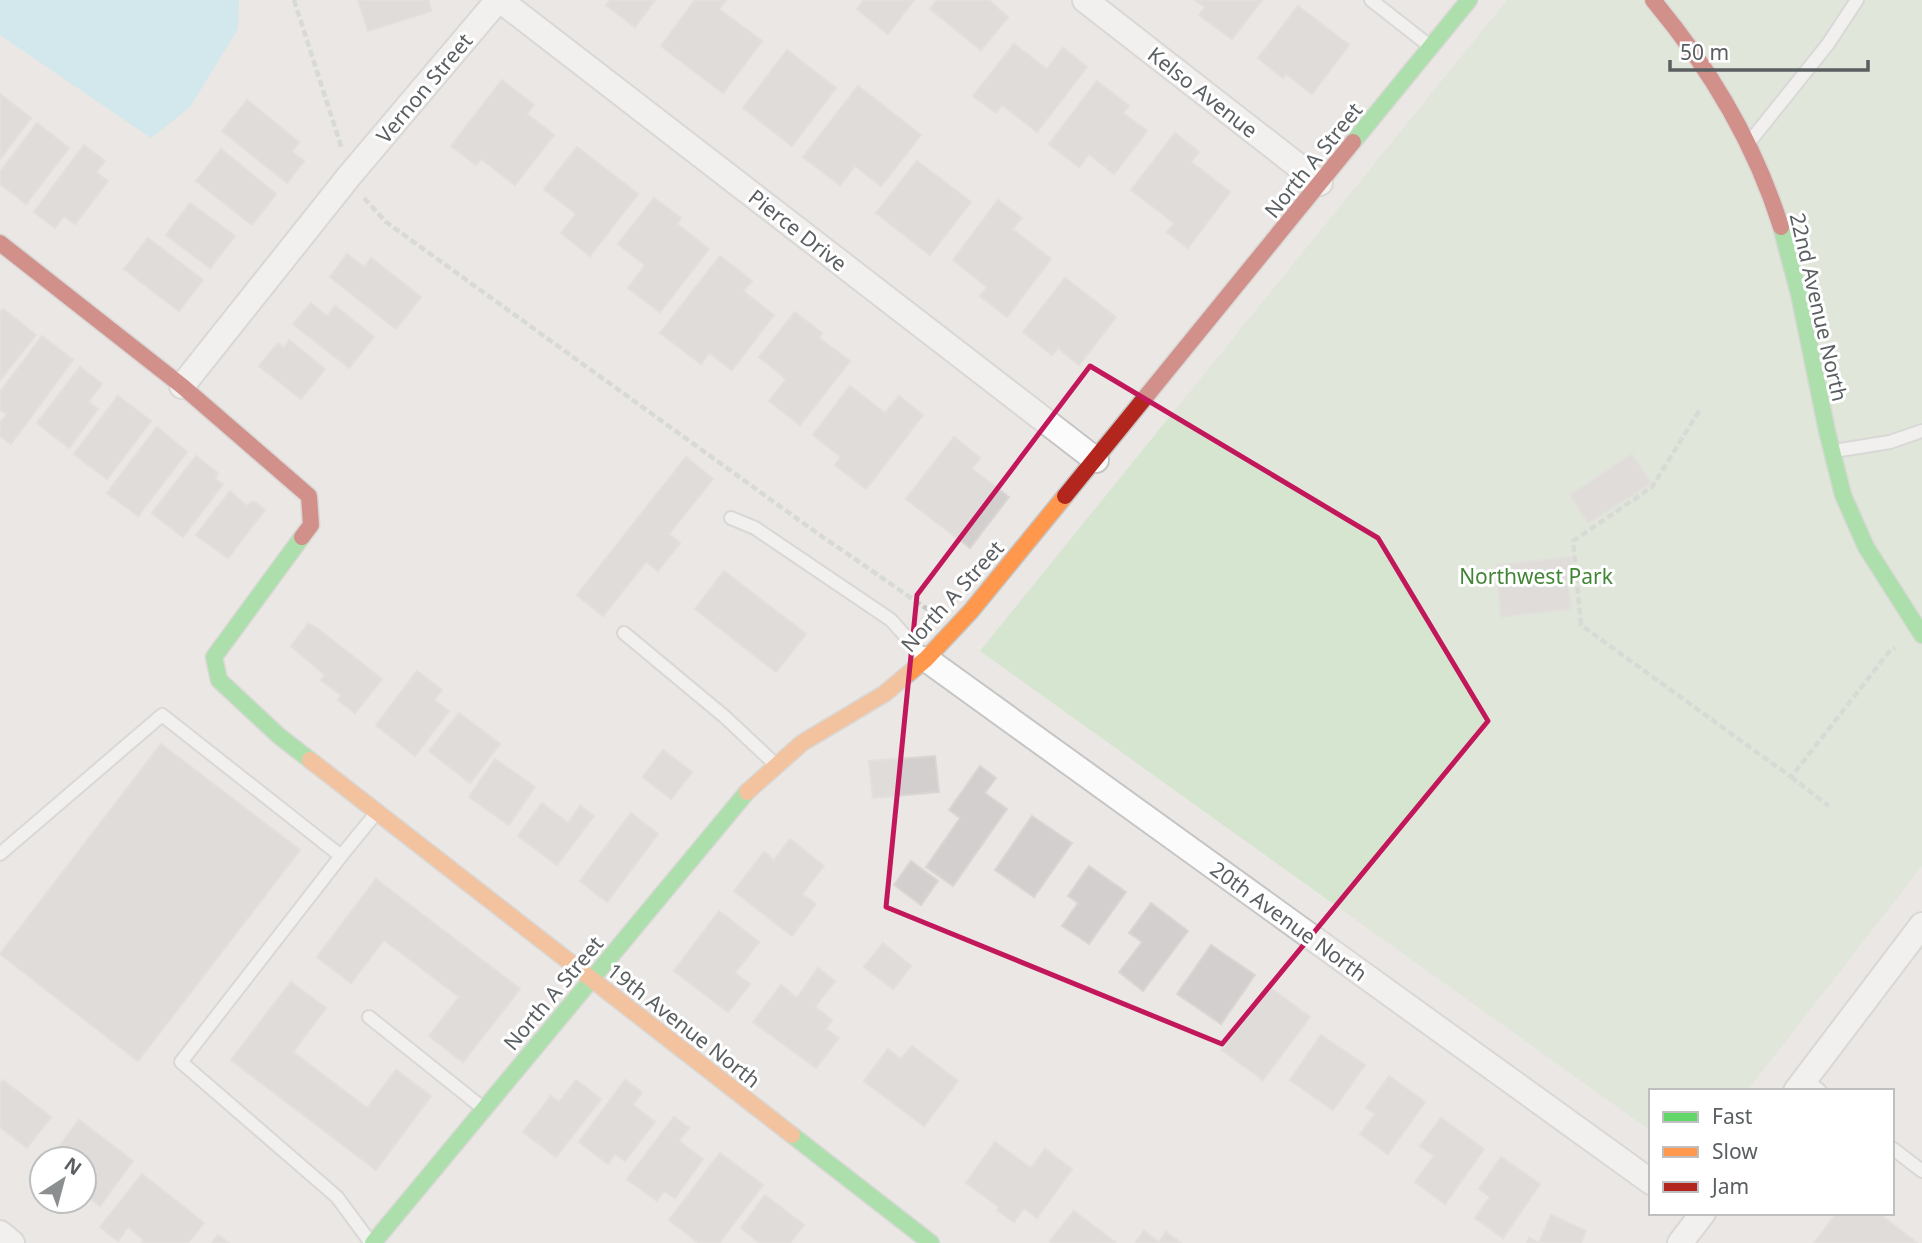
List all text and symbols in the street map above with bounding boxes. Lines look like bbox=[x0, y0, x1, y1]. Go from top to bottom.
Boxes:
street label: Vernon Street bbox=[370, 27, 479, 149]
scale bar bbox=[1670, 28, 1868, 72]
text: 50 m bbox=[1680, 38, 1729, 66]
street label: Kelso Avenue bbox=[1142, 40, 1264, 144]
street label: North A Street bbox=[1258, 96, 1368, 224]
street label: Pierce Drive bbox=[743, 183, 853, 277]
street label: 22nd Avenue North bbox=[1784, 210, 1854, 404]
street label: North A Street bbox=[894, 534, 1010, 658]
park label: Northwest Park bbox=[1459, 562, 1614, 590]
street label: 20th Avenue North bbox=[1205, 855, 1373, 987]
street label: North A Street bbox=[497, 930, 609, 1056]
street label: 19th Avenue North bbox=[602, 956, 766, 1094]
legend bbox=[1649, 1089, 1894, 1215]
text: Fast bbox=[1712, 1102, 1753, 1130]
text: Slow bbox=[1712, 1137, 1758, 1165]
north arrow bbox=[28, 1145, 98, 1215]
text: N bbox=[59, 1151, 87, 1181]
text: Jam bbox=[1710, 1172, 1749, 1200]

